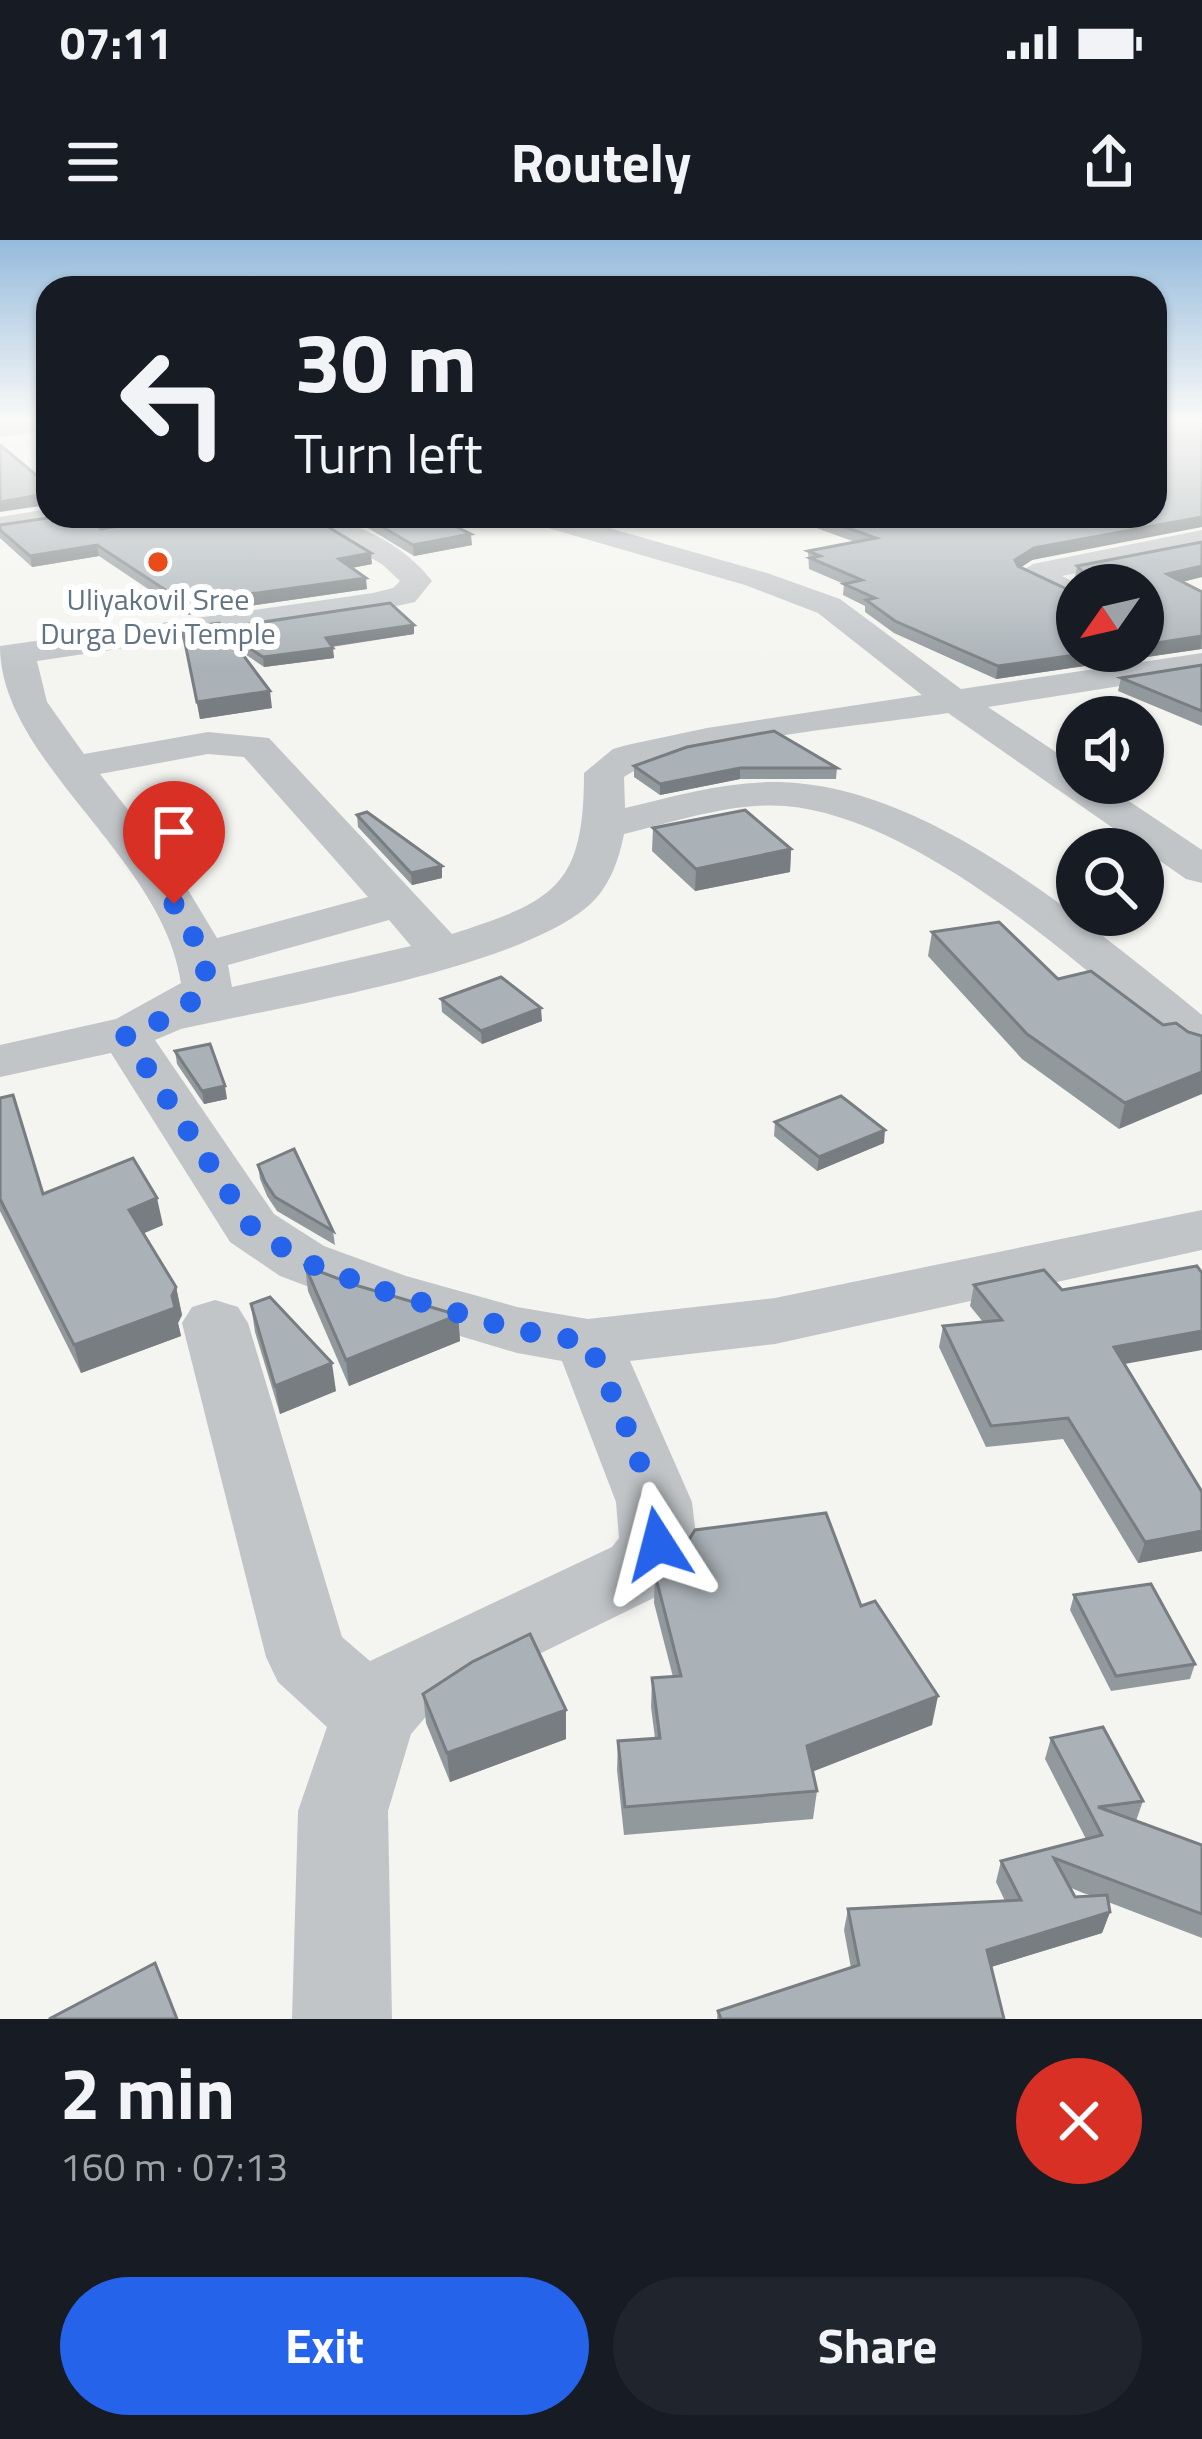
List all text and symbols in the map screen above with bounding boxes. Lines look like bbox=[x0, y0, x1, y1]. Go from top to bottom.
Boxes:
text: 07:11 bbox=[60, 8, 172, 76]
text: Routely bbox=[511, 121, 691, 203]
icon: menu bbox=[60, 129, 126, 195]
icon: share bbox=[1076, 129, 1142, 195]
text: 30 m bbox=[294, 297, 477, 425]
icon: left bbox=[96, 324, 252, 480]
text: Turn left bbox=[294, 412, 483, 494]
marker: Uliyakovil Sree Durga Devi Temple bbox=[145, 549, 171, 575]
north arrow bbox=[1056, 564, 1164, 672]
map controls bbox=[1056, 564, 1164, 936]
place label: Uliyakovil Sree Durga Devi Temple bbox=[40, 576, 276, 656]
button: sound bbox=[1056, 696, 1164, 804]
pin bbox=[123, 781, 225, 904]
icon: arrive bbox=[141, 799, 207, 865]
button: search bbox=[1056, 828, 1164, 936]
position arrow bbox=[595, 1481, 721, 1607]
text: 2 min bbox=[60, 2037, 235, 2147]
button: close bbox=[1016, 2058, 1142, 2184]
text: 160 m · 07:13 bbox=[60, 2137, 288, 2196]
button: Exit bbox=[60, 2277, 589, 2415]
button: Share bbox=[613, 2277, 1142, 2415]

